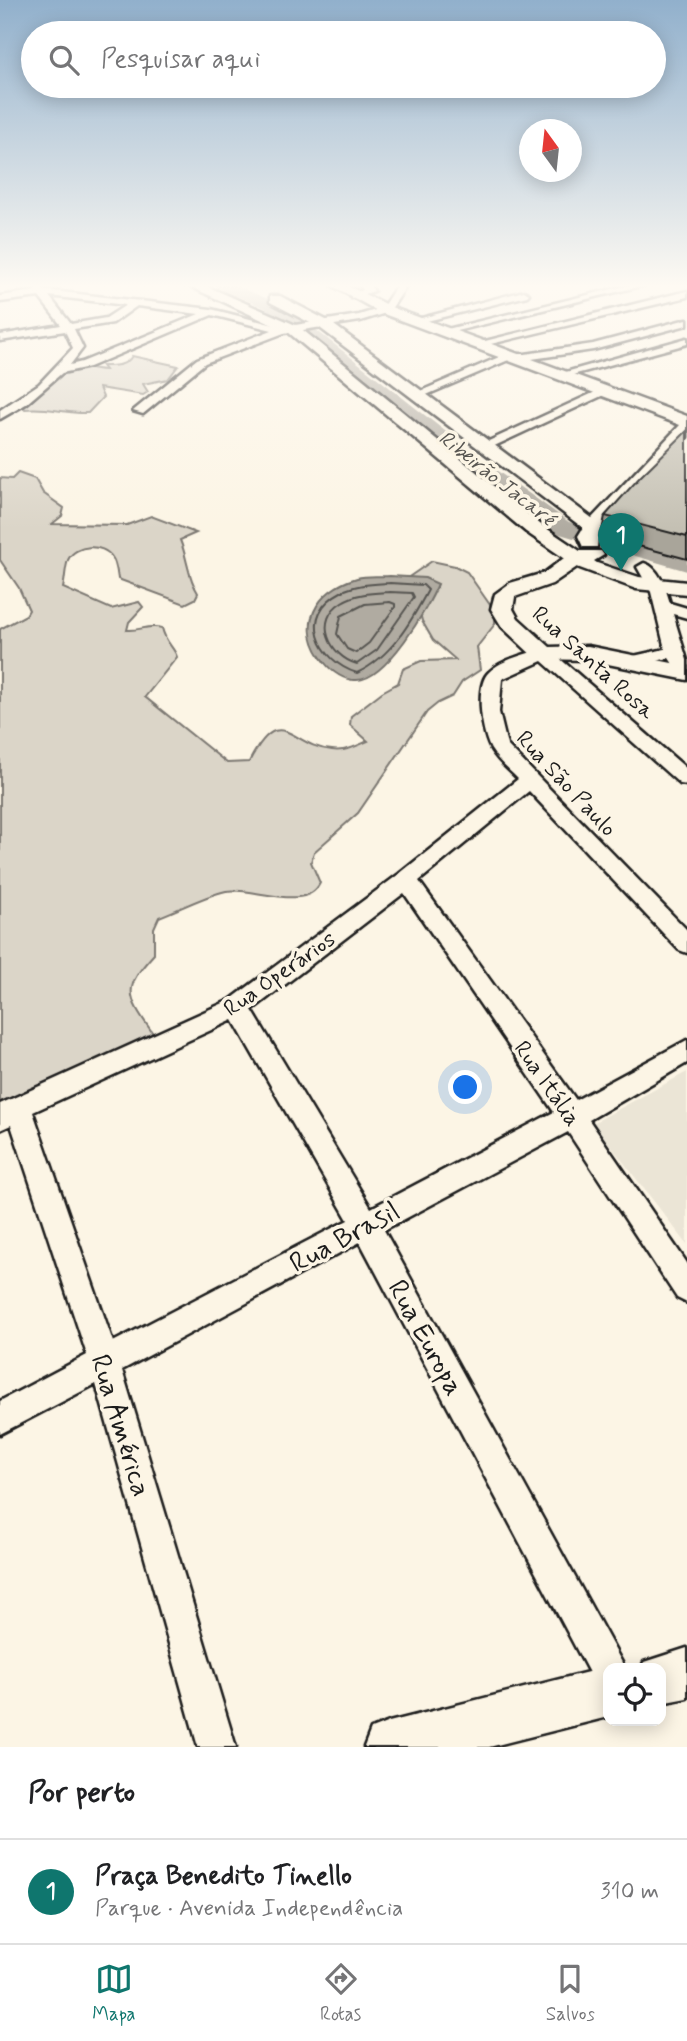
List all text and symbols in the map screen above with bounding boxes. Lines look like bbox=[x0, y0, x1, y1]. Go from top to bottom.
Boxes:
search box bbox=[21, 21, 666, 98]
icon: search bbox=[45, 41, 83, 79]
text: Pesquisar aqui bbox=[101, 43, 260, 77]
north arrow bbox=[519, 119, 582, 182]
water label: Ribeirão Jacaré bbox=[433, 425, 562, 535]
pin: 1 bbox=[598, 513, 644, 571]
street label: Rua Santa Rosa bbox=[525, 600, 661, 727]
street label: Rua São Paulo bbox=[509, 725, 623, 844]
street label: Rua Operários bbox=[218, 925, 342, 1024]
street label: Rua Itália bbox=[506, 1035, 587, 1133]
your location bbox=[448, 1070, 482, 1104]
street label: Rua Brasil bbox=[283, 1194, 407, 1283]
street label: Rua Europa bbox=[378, 1274, 472, 1403]
street label: Rua América bbox=[80, 1350, 159, 1501]
map controls bbox=[603, 1663, 666, 1726]
button: locate bbox=[603, 1663, 666, 1726]
text: Por perto bbox=[28, 1773, 135, 1812]
text: Praça Benedito Tinello bbox=[95, 1860, 352, 1894]
text: 1 bbox=[46, 1877, 56, 1907]
text: 310 m bbox=[600, 1877, 659, 1907]
text: Parque · Avenida Independência bbox=[95, 1894, 403, 1924]
tab: Mapa bbox=[92, 1960, 136, 2027]
tab: Rotas bbox=[320, 1960, 361, 2027]
tab: Salvos bbox=[546, 1960, 595, 2027]

